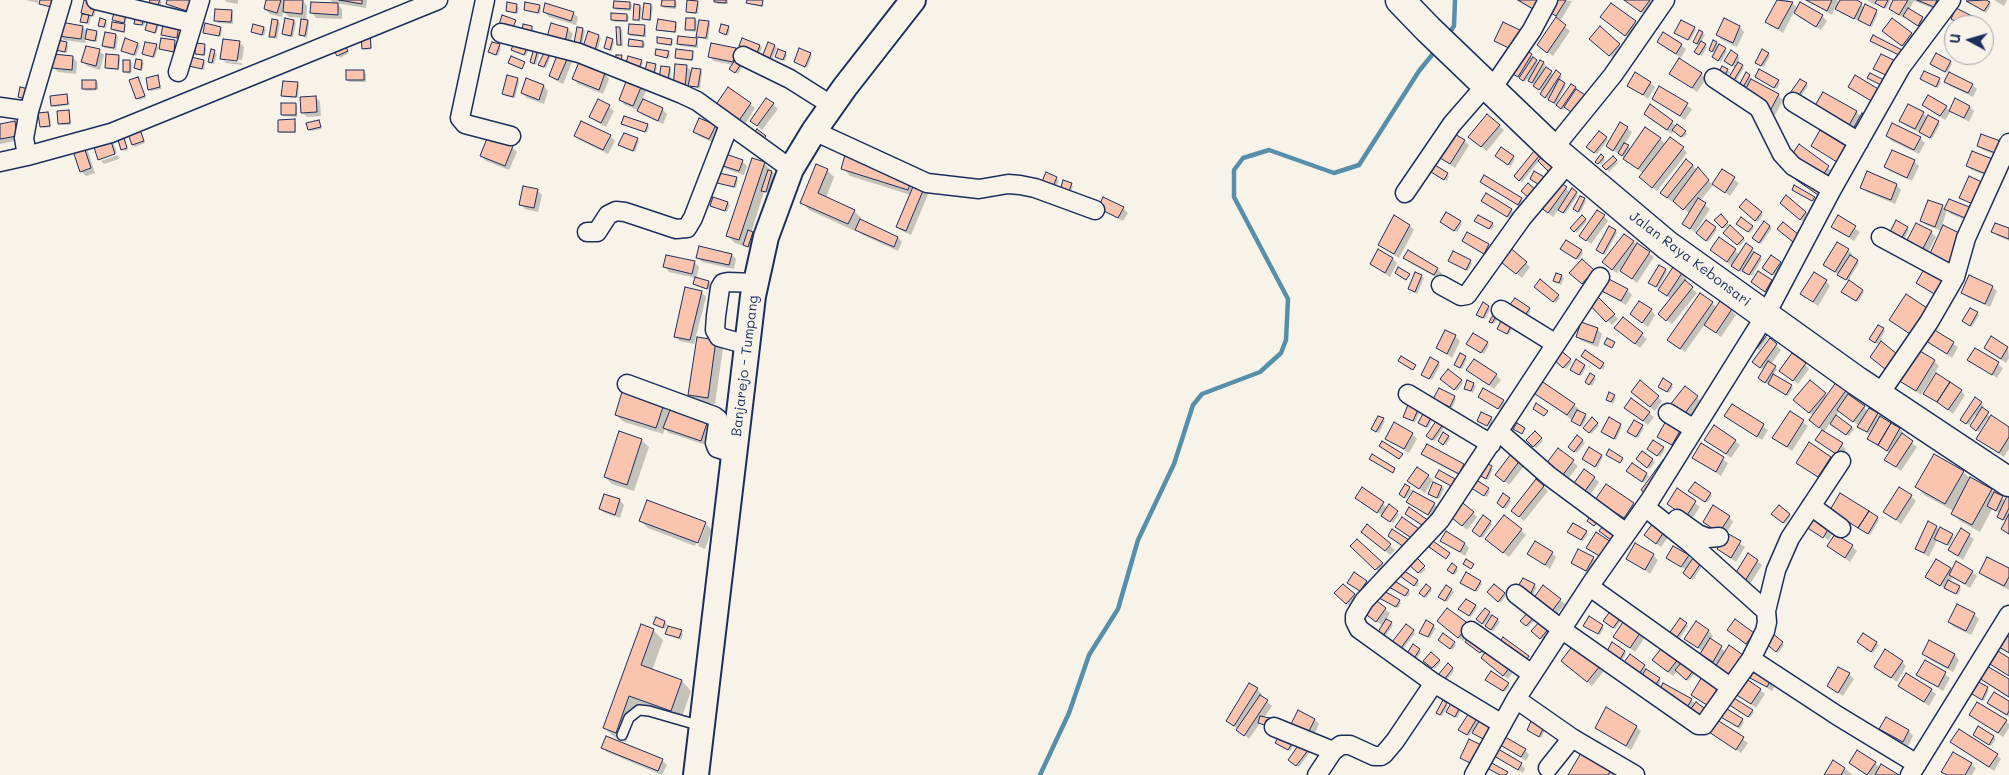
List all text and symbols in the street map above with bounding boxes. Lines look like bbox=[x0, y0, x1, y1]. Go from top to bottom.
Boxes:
north arrow bbox=[1944, 15, 1994, 65]
text: U bbox=[1945, 33, 1965, 44]
street label: Jalan Raya Kebonsari bbox=[1626, 208, 1754, 310]
street label: Banjarejo - Tumpang bbox=[728, 294, 762, 438]

